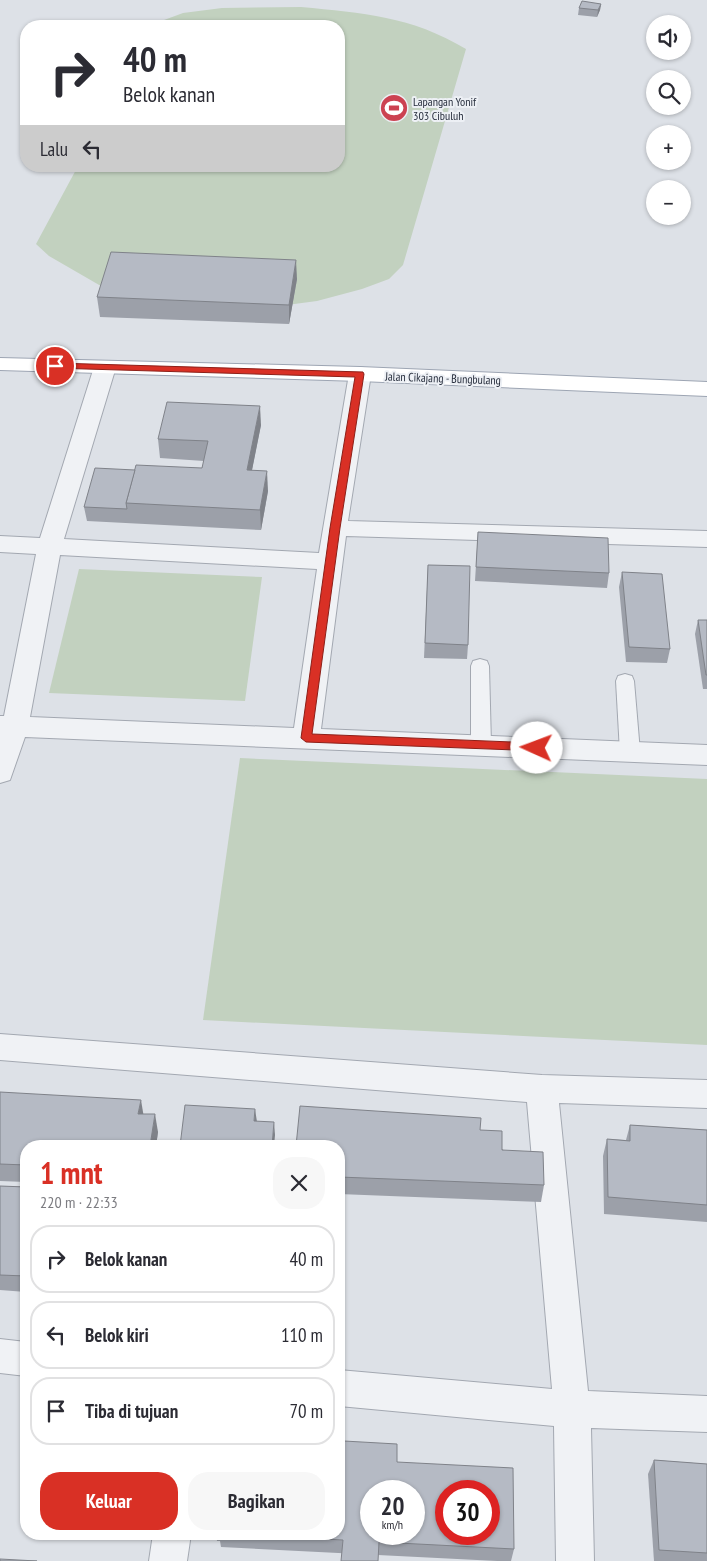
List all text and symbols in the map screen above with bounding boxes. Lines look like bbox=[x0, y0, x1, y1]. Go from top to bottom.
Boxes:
map controls bbox=[646, 15, 691, 225]
button: sound bbox=[646, 15, 691, 60]
text: 40 m bbox=[123, 36, 187, 82]
icon: right bbox=[40, 40, 105, 105]
button: search bbox=[646, 70, 691, 115]
text: Belok kanan bbox=[123, 80, 215, 108]
sports icon: Lapangan Yonif 303 Cibuluh bbox=[379, 93, 409, 123]
place label: Lapangan Yonif 303 Cibuluh bbox=[413, 94, 477, 123]
button: + bbox=[646, 125, 691, 170]
icon: left bbox=[78, 135, 106, 163]
text: Lalu bbox=[40, 137, 68, 161]
button: − bbox=[646, 180, 691, 225]
pin bbox=[34, 345, 76, 387]
icon: arrive bbox=[41, 352, 69, 380]
street label: Jalan Cikajang - Bungbulang bbox=[384, 368, 501, 388]
position arrow bbox=[510, 721, 562, 773]
text: 1 mnt bbox=[40, 1153, 103, 1192]
button: close bbox=[273, 1157, 325, 1209]
text: 220 m · 22:33 bbox=[40, 1192, 118, 1212]
icon: right bbox=[42, 1245, 70, 1273]
text: Belok kanan bbox=[85, 1247, 167, 1271]
text: 40 m bbox=[290, 1247, 323, 1271]
icon: left bbox=[42, 1321, 70, 1349]
text: Belok kiri bbox=[85, 1323, 149, 1347]
text: 110 m bbox=[281, 1323, 323, 1347]
icon: arrive bbox=[42, 1397, 70, 1425]
text: Tiba di tujuan bbox=[85, 1399, 178, 1423]
text: 70 m bbox=[290, 1399, 323, 1423]
button: Keluar bbox=[40, 1472, 178, 1530]
button: Bagikan bbox=[188, 1472, 325, 1530]
speed limit sign: 30 bbox=[435, 1480, 500, 1545]
text: 20 bbox=[381, 1490, 404, 1522]
text: km/h bbox=[382, 1517, 403, 1532]

